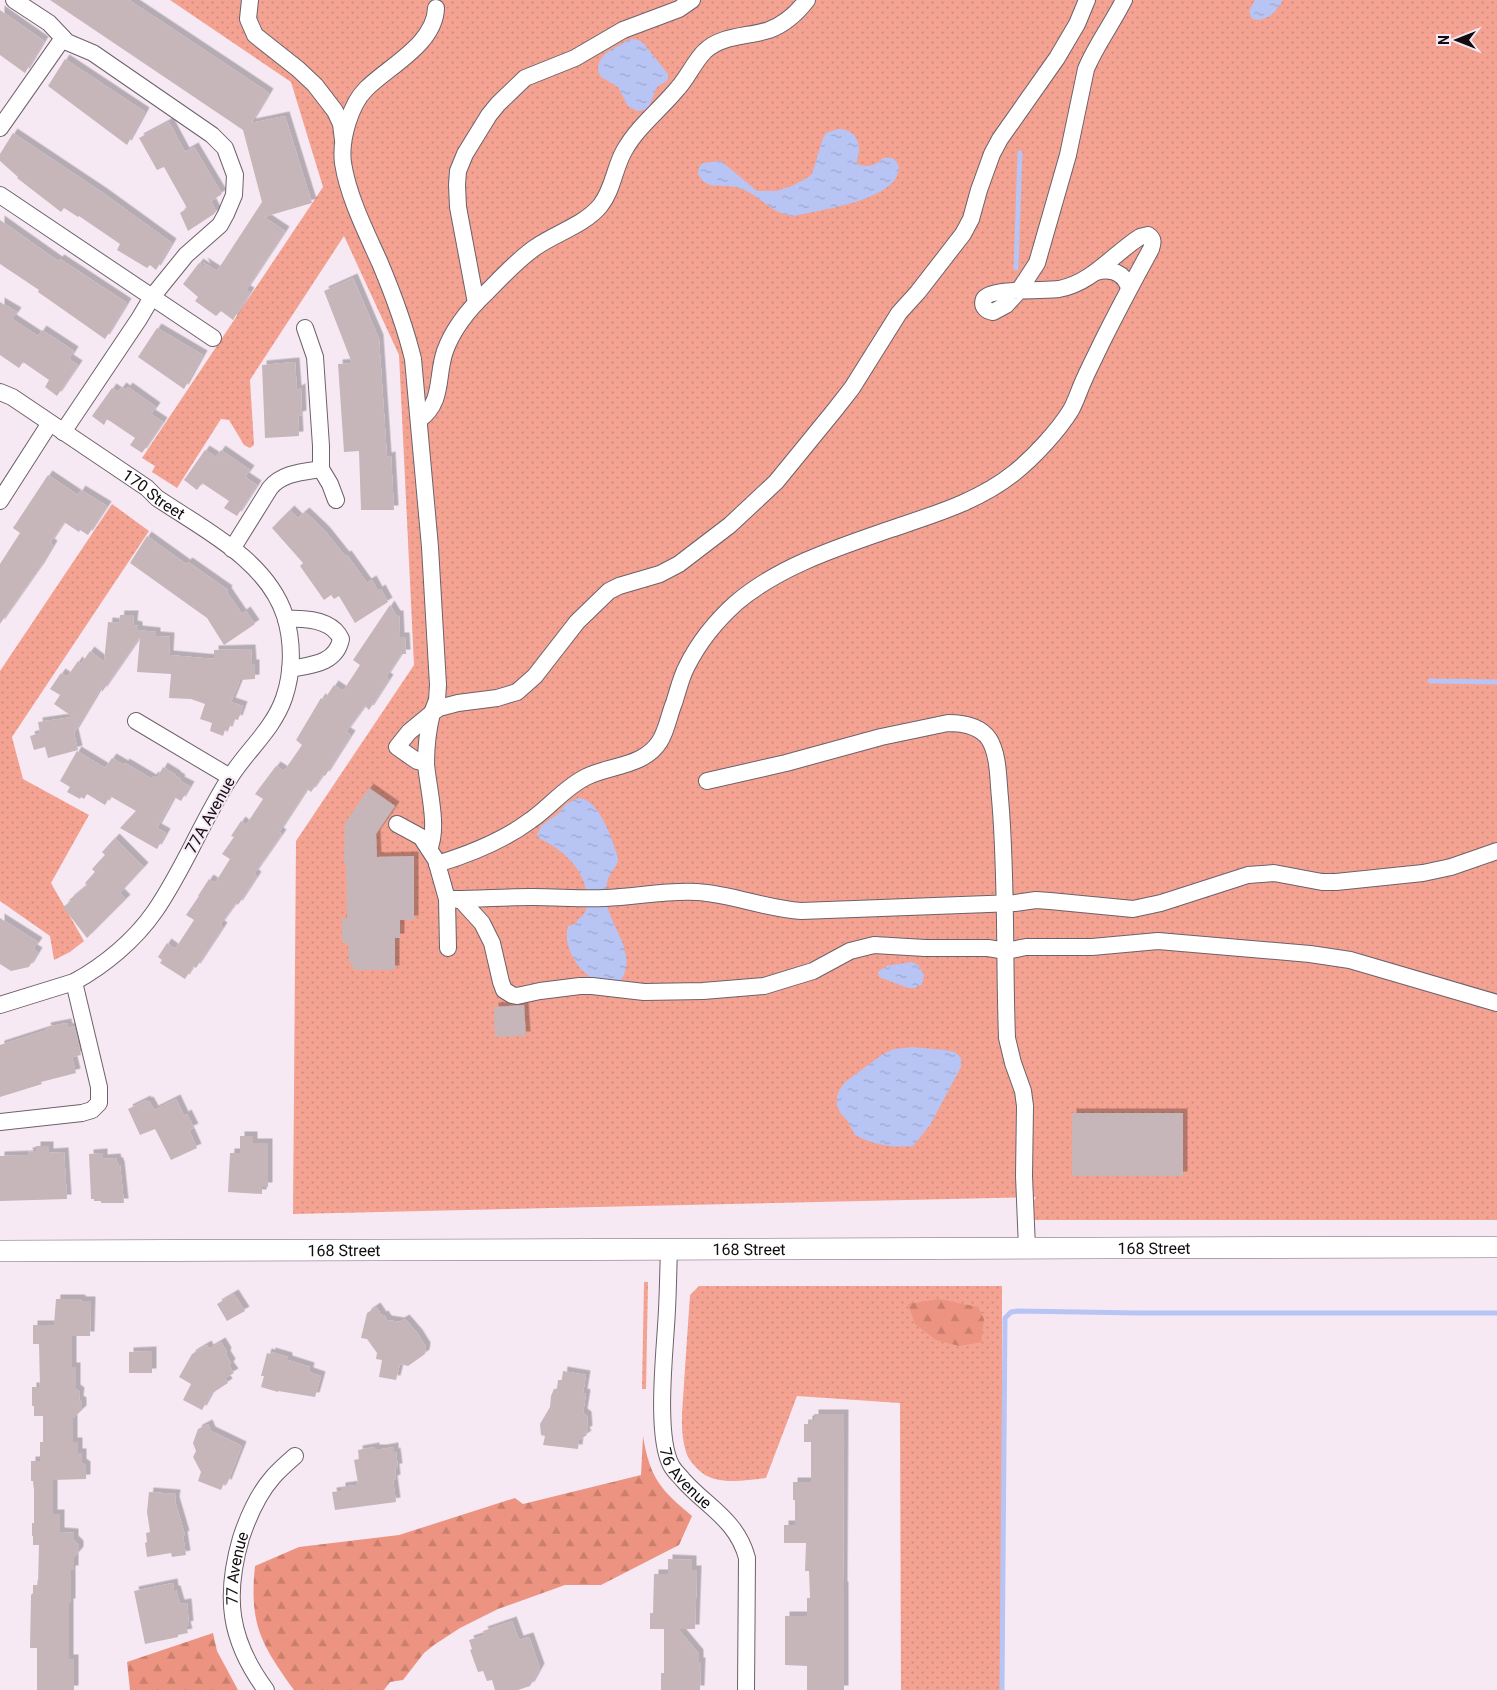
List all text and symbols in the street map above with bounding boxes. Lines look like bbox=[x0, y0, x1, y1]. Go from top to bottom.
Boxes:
north arrow bbox=[1432, 15, 1482, 65]
text: N bbox=[1436, 35, 1452, 45]
street label: 170 Street bbox=[119, 465, 189, 523]
street label: 77A Avenue bbox=[181, 773, 239, 857]
street label: 168 Street bbox=[1117, 1238, 1191, 1258]
street label: 168 Street bbox=[712, 1239, 786, 1259]
street label: 168 Street bbox=[307, 1240, 381, 1260]
street label: 76 Avenue bbox=[656, 1445, 716, 1512]
street label: 77 Avenue bbox=[222, 1529, 252, 1605]

